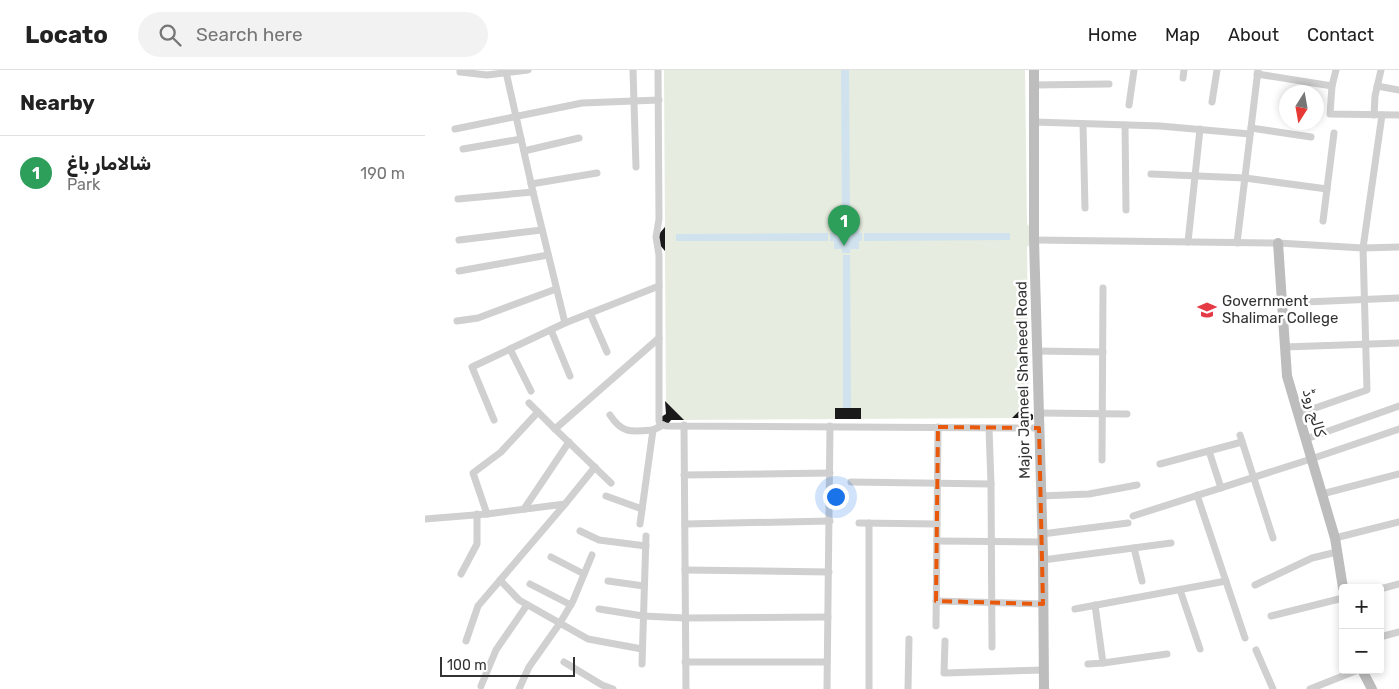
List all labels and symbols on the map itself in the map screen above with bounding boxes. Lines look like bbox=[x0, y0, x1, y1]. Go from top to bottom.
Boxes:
north arrow bbox=[1279, 85, 1324, 130]
pin: 1 bbox=[828, 205, 860, 246]
street label: Major Jameel Shaheed Road bbox=[1012, 281, 1034, 479]
place label: Government Shalimar College bbox=[1222, 292, 1338, 327]
school or university icon: Government Shalimar College bbox=[1196, 299, 1218, 321]
street label: کالج روڈ bbox=[1297, 387, 1329, 440]
your location bbox=[823, 484, 849, 510]
scale bar bbox=[440, 654, 575, 677]

